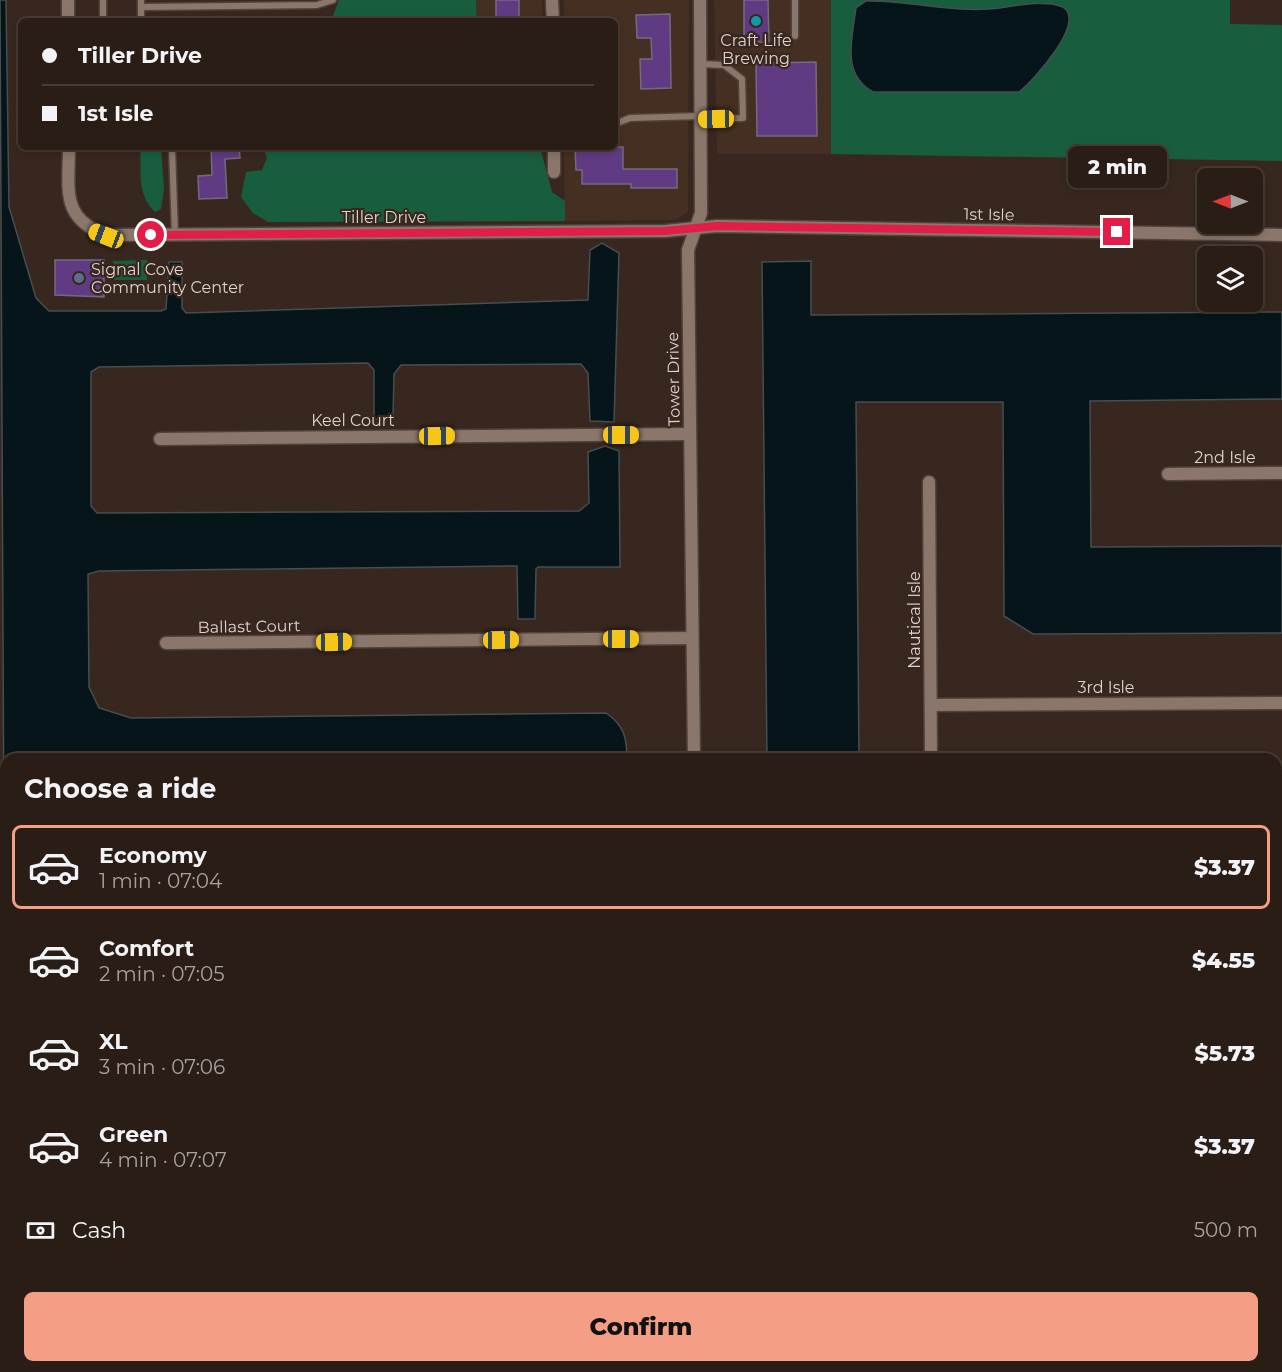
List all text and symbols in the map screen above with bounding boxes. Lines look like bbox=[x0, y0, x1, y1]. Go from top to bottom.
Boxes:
marker: Craft Life Brewing bbox=[749, 14, 763, 28]
place label: Craft Life Brewing bbox=[720, 31, 792, 68]
text: Tiller Drive bbox=[78, 42, 202, 69]
text: 1st Isle bbox=[78, 100, 154, 127]
car bbox=[698, 110, 734, 128]
callout: 2 min bbox=[1068, 145, 1166, 187]
text: 2 min bbox=[1088, 155, 1147, 179]
north arrow bbox=[1197, 168, 1263, 234]
map controls bbox=[1197, 168, 1263, 312]
street label: 1st Isle bbox=[963, 205, 1015, 224]
street label: Tiller Drive bbox=[342, 208, 426, 227]
route end bbox=[1103, 218, 1130, 245]
car bbox=[86, 221, 126, 251]
route start bbox=[137, 221, 164, 248]
button: layers bbox=[1197, 246, 1263, 312]
place label: Signal Cove Community Center bbox=[91, 260, 244, 297]
marker: Signal Cove Community Center bbox=[72, 271, 86, 285]
street label: Tower Drive bbox=[663, 332, 684, 426]
street label: Keel Court bbox=[311, 411, 395, 430]
car bbox=[603, 426, 639, 444]
car bbox=[419, 427, 455, 445]
street label: 2nd Isle bbox=[1194, 448, 1256, 467]
street label: Nautical Isle bbox=[905, 571, 924, 669]
street label: Ballast Court bbox=[197, 616, 301, 637]
car bbox=[603, 630, 639, 648]
car bbox=[483, 631, 519, 649]
car bbox=[316, 633, 352, 651]
street label: 3rd Isle bbox=[1078, 678, 1134, 697]
text: Choose a ride bbox=[24, 772, 216, 805]
icon: car bbox=[27, 840, 81, 894]
text: Economy bbox=[99, 842, 207, 869]
text: $3.37 bbox=[1194, 854, 1255, 881]
text: 1 min · 07:04 bbox=[99, 869, 222, 893]
icon: car bbox=[27, 933, 81, 987]
text: Comfort bbox=[99, 935, 194, 962]
text: $4.55 bbox=[1192, 947, 1255, 974]
text: 2 min · 07:05 bbox=[99, 962, 225, 986]
icon: car bbox=[27, 1026, 81, 1080]
text: XL bbox=[99, 1028, 128, 1055]
text: $5.73 bbox=[1195, 1040, 1255, 1067]
text: 3 min · 07:06 bbox=[99, 1055, 225, 1079]
icon: car bbox=[27, 1119, 81, 1173]
text: Green bbox=[99, 1121, 168, 1148]
text: $3.37 bbox=[1194, 1133, 1255, 1160]
text: 4 min · 07:07 bbox=[99, 1148, 227, 1172]
icon: cash bbox=[24, 1214, 57, 1247]
text: Cash bbox=[72, 1217, 126, 1244]
text: 500 m bbox=[1194, 1218, 1258, 1242]
button: Confirm bbox=[24, 1292, 1258, 1361]

